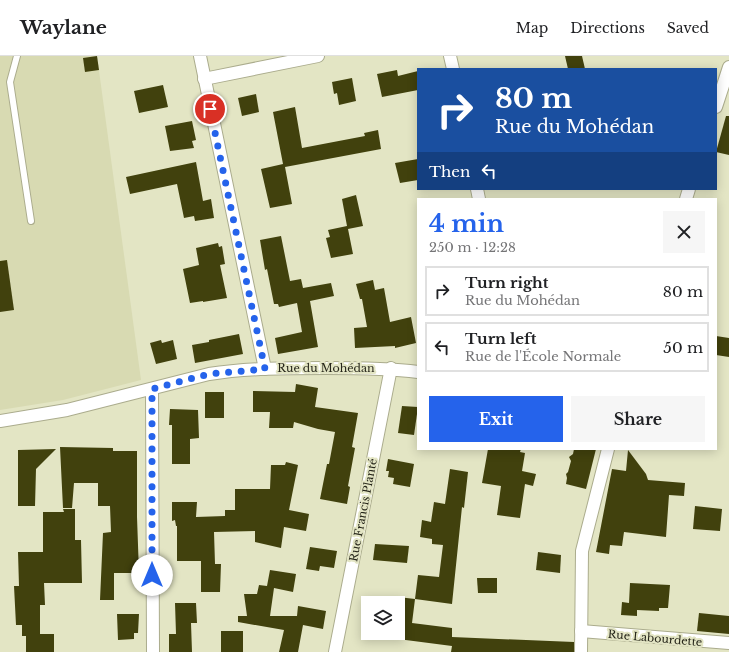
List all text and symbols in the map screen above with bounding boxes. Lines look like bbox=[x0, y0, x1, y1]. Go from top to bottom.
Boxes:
text: Waylane bbox=[20, 16, 107, 39]
text: Map bbox=[516, 19, 548, 37]
text: Directions bbox=[570, 19, 645, 37]
text: Saved bbox=[667, 19, 709, 37]
text: 80 m bbox=[495, 81, 572, 116]
icon: right bbox=[429, 84, 481, 136]
pin bbox=[193, 92, 227, 126]
icon: arrive bbox=[199, 98, 221, 120]
text: Rue du Mohédan bbox=[495, 116, 654, 138]
icon: left bbox=[478, 160, 500, 182]
text: Then bbox=[429, 162, 470, 181]
text: 4 min bbox=[429, 209, 504, 238]
button: close bbox=[663, 211, 705, 253]
text: 250 m · 12:28 bbox=[429, 239, 516, 256]
text: Turn right bbox=[465, 273, 548, 292]
icon: right bbox=[431, 280, 453, 302]
text: 80 m bbox=[663, 282, 703, 301]
text: Rue du Mohédan bbox=[465, 292, 580, 309]
text: Turn left bbox=[465, 329, 536, 348]
icon: left bbox=[431, 336, 453, 358]
text: 50 m bbox=[663, 338, 703, 357]
text: Rue de l'École Normale bbox=[465, 348, 621, 365]
street label: Rue du Mohédan bbox=[277, 361, 375, 375]
button: Exit bbox=[429, 396, 563, 442]
button: Share bbox=[571, 396, 705, 442]
street label: Rue Francis Planté bbox=[346, 457, 380, 563]
position arrow bbox=[131, 554, 173, 596]
map controls bbox=[361, 596, 405, 640]
button: layers bbox=[361, 596, 405, 640]
street label: Rue Labourdette bbox=[607, 627, 703, 649]

